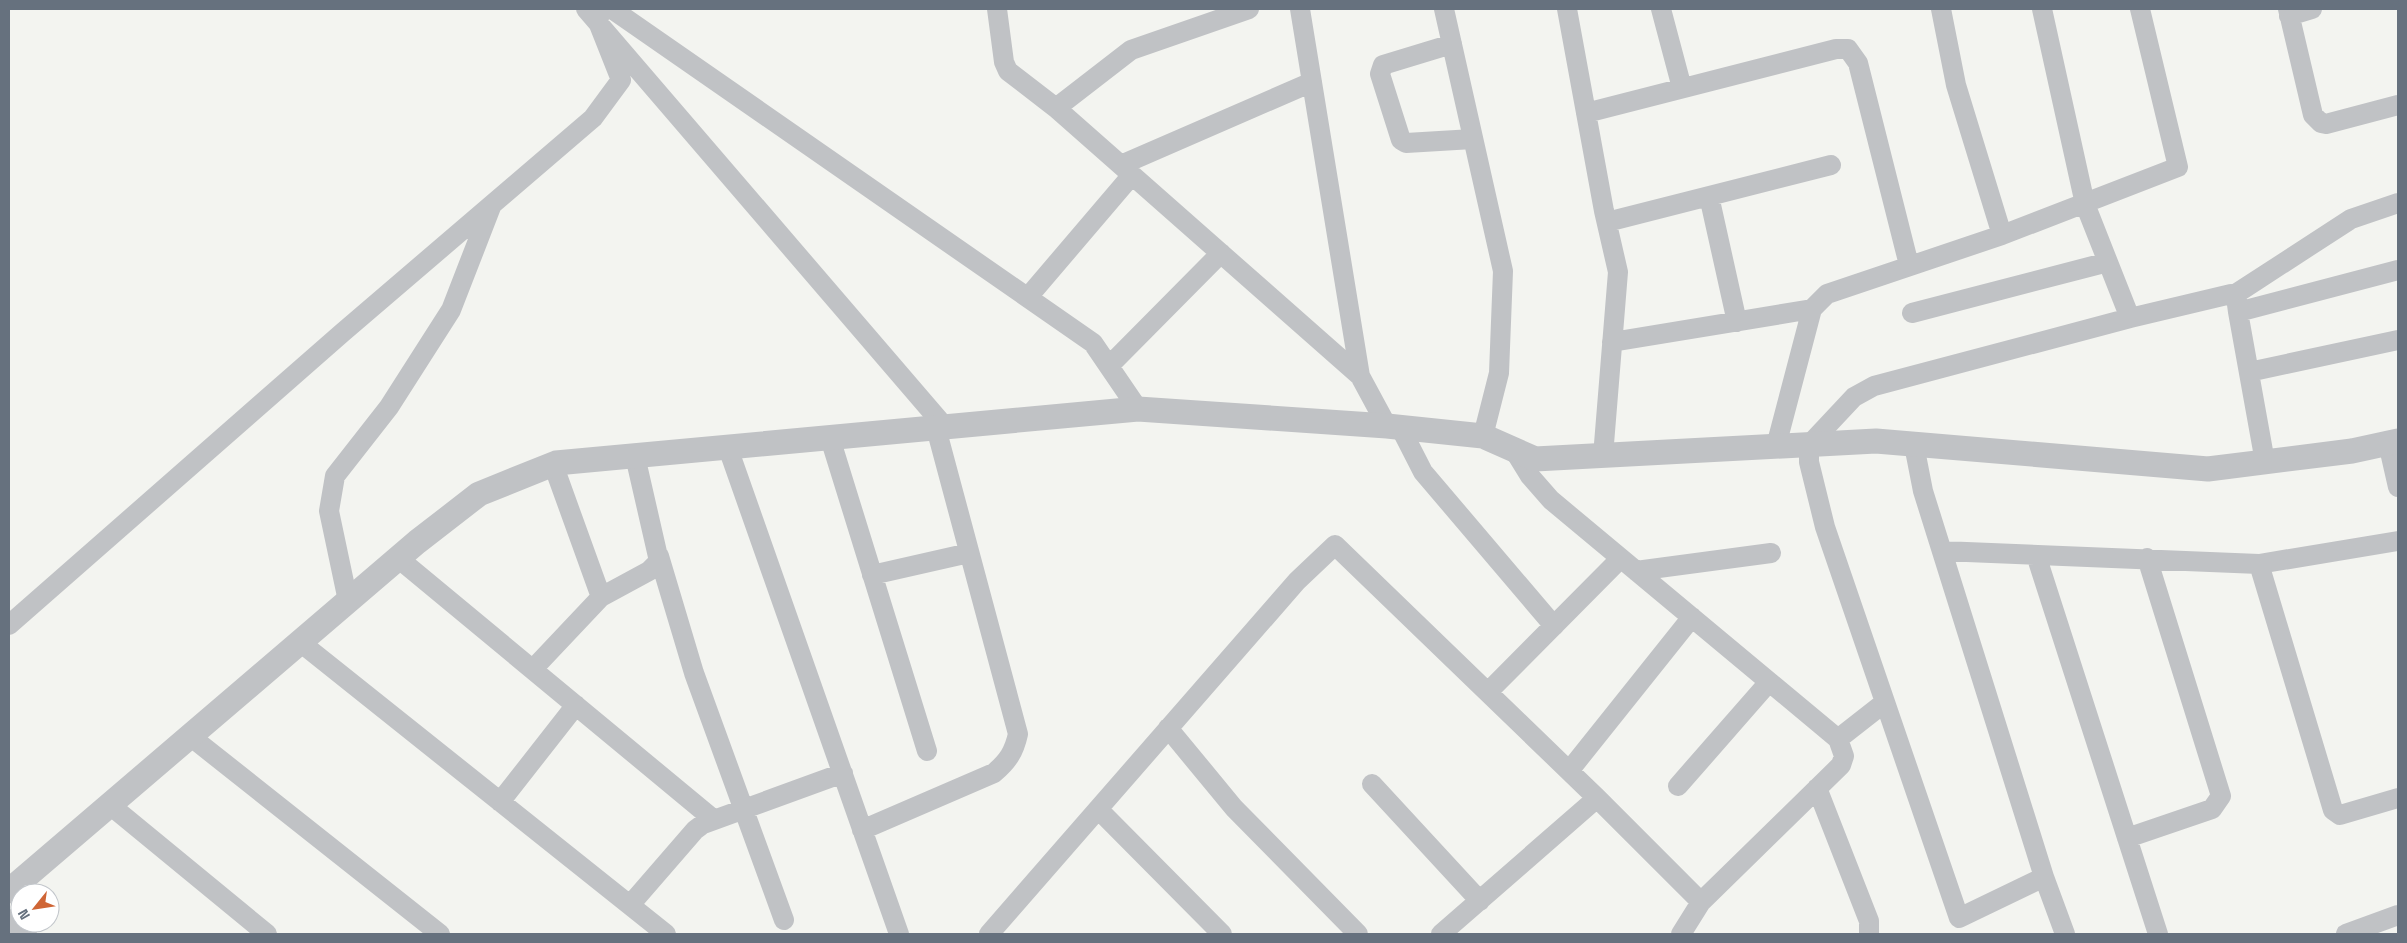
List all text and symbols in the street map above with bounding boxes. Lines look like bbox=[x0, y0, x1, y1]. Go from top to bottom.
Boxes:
north arrow bbox=[10, 883, 60, 933]
text: N bbox=[14, 906, 34, 923]

